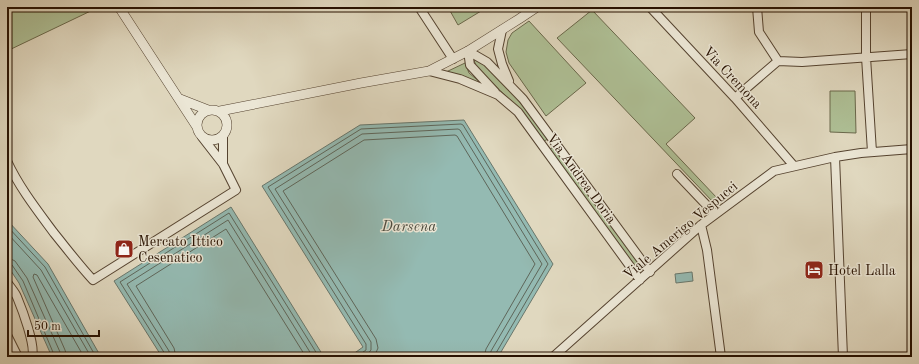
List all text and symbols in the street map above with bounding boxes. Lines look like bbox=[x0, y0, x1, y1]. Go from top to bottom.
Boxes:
street label: Via Cremona bbox=[700, 44, 764, 111]
street label: Via Andrea Doria bbox=[544, 131, 619, 226]
street label: Viale Amerigo Vespucci bbox=[621, 179, 740, 282]
water label: Darsena bbox=[381, 220, 436, 235]
place label: Mercato Ittico Cesenatico bbox=[138, 235, 223, 265]
shop icon: Mercato Ittico Cesenatico bbox=[113, 238, 135, 260]
hotel icon: Hotel Lalla bbox=[803, 259, 825, 281]
place label: Hotel Lalla bbox=[828, 264, 896, 278]
scale bar bbox=[28, 312, 99, 338]
text: 50 m bbox=[34, 320, 61, 333]

